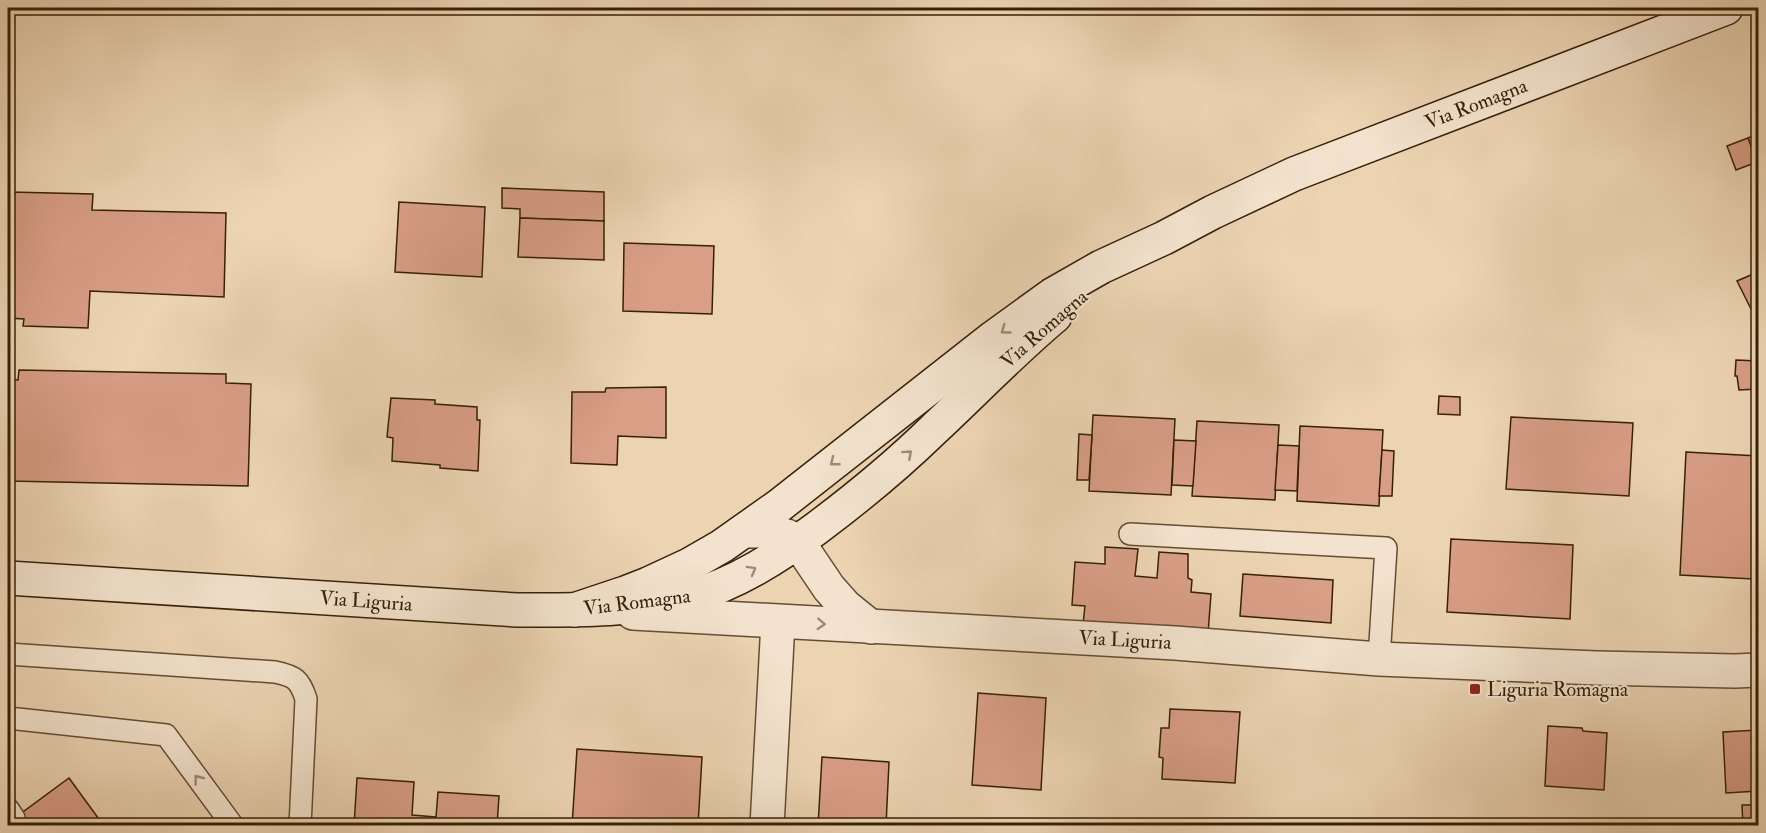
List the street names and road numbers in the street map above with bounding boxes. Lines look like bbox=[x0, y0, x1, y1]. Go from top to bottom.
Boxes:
street label: Via Romagna bbox=[1421, 73, 1531, 135]
street label: Via Romagna bbox=[995, 284, 1093, 374]
street label: Via Romagna bbox=[582, 583, 693, 621]
street label: Via Liguria bbox=[319, 585, 414, 617]
street label: Via Liguria bbox=[1078, 625, 1173, 655]

